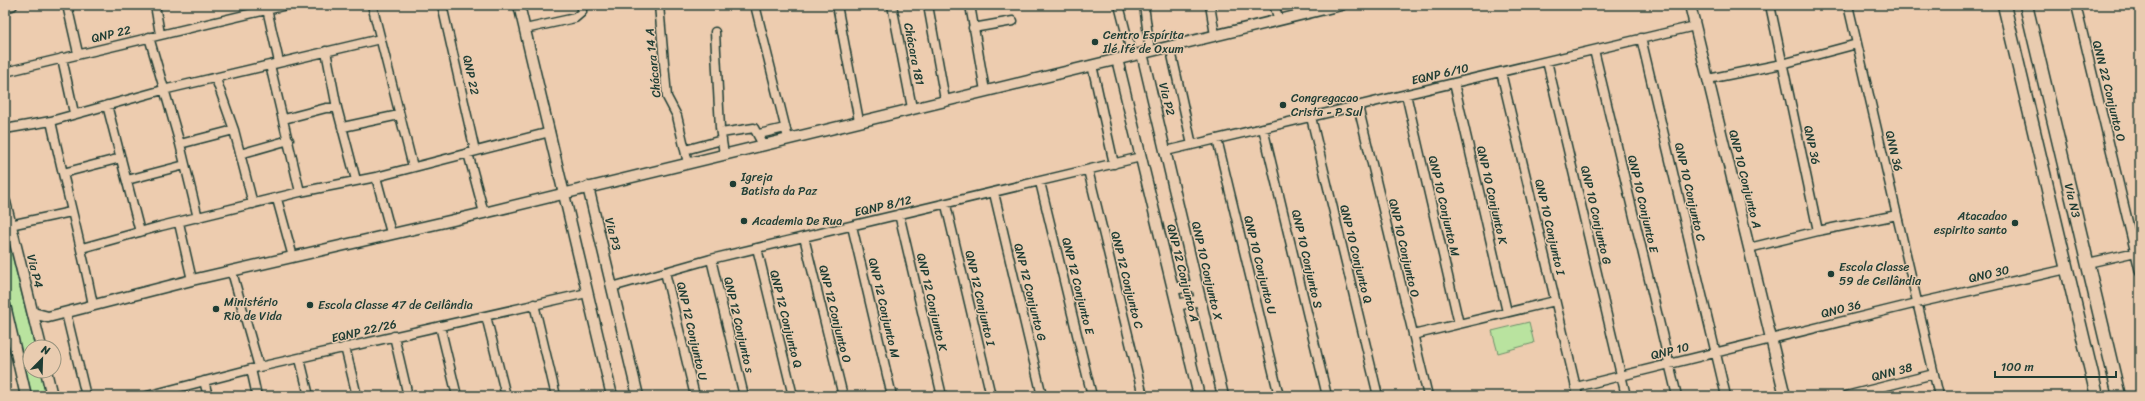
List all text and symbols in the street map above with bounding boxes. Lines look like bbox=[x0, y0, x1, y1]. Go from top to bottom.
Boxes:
street label: QNP 22 bbox=[89, 19, 133, 49]
street label: Chácara 181 bbox=[897, 21, 931, 87]
place label: Centro Espírita Ilé Ifé de Oxum bbox=[1102, 24, 1185, 60]
street label: Chácara 14 A bbox=[638, 27, 668, 99]
marker: Centro Espírita Ilé Ifé de Oxum bbox=[1090, 37, 1100, 47]
street label: QNN 22 Conjunto O bbox=[2086, 38, 2132, 144]
street label: QNP 22 bbox=[456, 53, 486, 97]
street label: EQNP 6/10 bbox=[1409, 57, 1471, 91]
street label: Via P2 bbox=[1152, 80, 1182, 118]
place label: Congregacao Crista - P Sul bbox=[1291, 87, 1363, 123]
marker: Congregacao Crista - P Sul bbox=[1278, 100, 1288, 110]
street label: QNP 36 bbox=[1797, 123, 1827, 167]
street label: QNP 10 Conjunto A bbox=[1722, 127, 1768, 231]
street label: QNN 36 bbox=[1879, 128, 1909, 174]
street label: QNP 10 Conjunto C bbox=[1668, 140, 1712, 244]
street label: QNP 10 Conjunto K bbox=[1470, 144, 1514, 247]
street label: QNP 10 Conjunto M bbox=[1422, 153, 1466, 259]
street label: QNP 10 Conjunto E bbox=[1621, 153, 1665, 256]
street label: QNP 10 Conjunto G bbox=[1574, 163, 1618, 267]
place label: Igreja Batista da Paz bbox=[740, 166, 817, 202]
street label: QNP 10 Conjunto I bbox=[1528, 177, 1572, 278]
marker: Igreja Batista da Paz bbox=[728, 179, 738, 189]
street label: Via N3 bbox=[2058, 181, 2087, 220]
street label: EQNP 8/12 bbox=[852, 189, 914, 223]
street label: QNP 10 Conjunto O bbox=[1382, 196, 1426, 300]
street label: QNP 10 Conjunto Q bbox=[1333, 202, 1379, 306]
place label: Atacadao espirito santo bbox=[1934, 205, 2007, 241]
street label: QNP 10 Conjunto S bbox=[1285, 207, 1329, 311]
place label: Academia De Rua bbox=[751, 210, 842, 232]
street label: QNP 10 Conjunto U bbox=[1237, 213, 1283, 318]
street label: Via P3 bbox=[598, 215, 628, 253]
marker: Academia De Rua bbox=[739, 216, 749, 226]
marker: Atacadao espirito santo bbox=[2010, 218, 2020, 228]
street label: QNP 10 Conjunto X bbox=[1185, 219, 1229, 323]
street label: QNP 12 Conjunto A bbox=[1160, 222, 1206, 325]
street label: QNP 12 Conjunto C bbox=[1104, 229, 1150, 332]
street label: QNP 12 Conjunto E bbox=[1055, 235, 1101, 338]
street label: QNP 12 Conjunto G bbox=[1007, 241, 1053, 344]
street label: QNP 12 Conjunto I bbox=[958, 248, 1002, 349]
street label: QNP 12 Conjunto K bbox=[910, 251, 954, 354]
street label: Via P4 bbox=[20, 252, 50, 291]
street label: QNP 12 Conjunto M bbox=[862, 256, 906, 361]
place label: Escola Classe 59 de Ceilândia bbox=[1839, 256, 1922, 292]
street label: QNO 30 bbox=[1966, 259, 2012, 289]
street label: QNP 12 Conjunto O bbox=[812, 263, 858, 366]
street label: QNP 12 Conjunto Q bbox=[763, 268, 809, 371]
marker: Escola Classe 59 de Ceilândia bbox=[1826, 269, 1836, 279]
street label: QNP 12 Conjunto s bbox=[717, 275, 761, 376]
street label: QNP 12 Conjunto U bbox=[670, 280, 714, 383]
place label: Ministério Rio de Vida bbox=[224, 291, 283, 327]
street label: QNO 36 bbox=[1819, 293, 1863, 325]
place label: Escola Classe 47 de Ceilândia bbox=[318, 294, 473, 316]
marker: Escola Classe 47 de Ceilândia bbox=[305, 300, 315, 310]
marker: Ministério Rio de Vida bbox=[211, 304, 221, 314]
street label: EQNP 22/26 bbox=[329, 313, 399, 349]
street label: QNP 10 bbox=[1648, 336, 1692, 366]
north arrow bbox=[22, 339, 62, 379]
text: N bbox=[38, 340, 53, 361]
scale bar bbox=[1995, 353, 2116, 379]
street label: QNN 38 bbox=[1869, 356, 1915, 388]
text: 100 m bbox=[2001, 356, 2034, 378]

